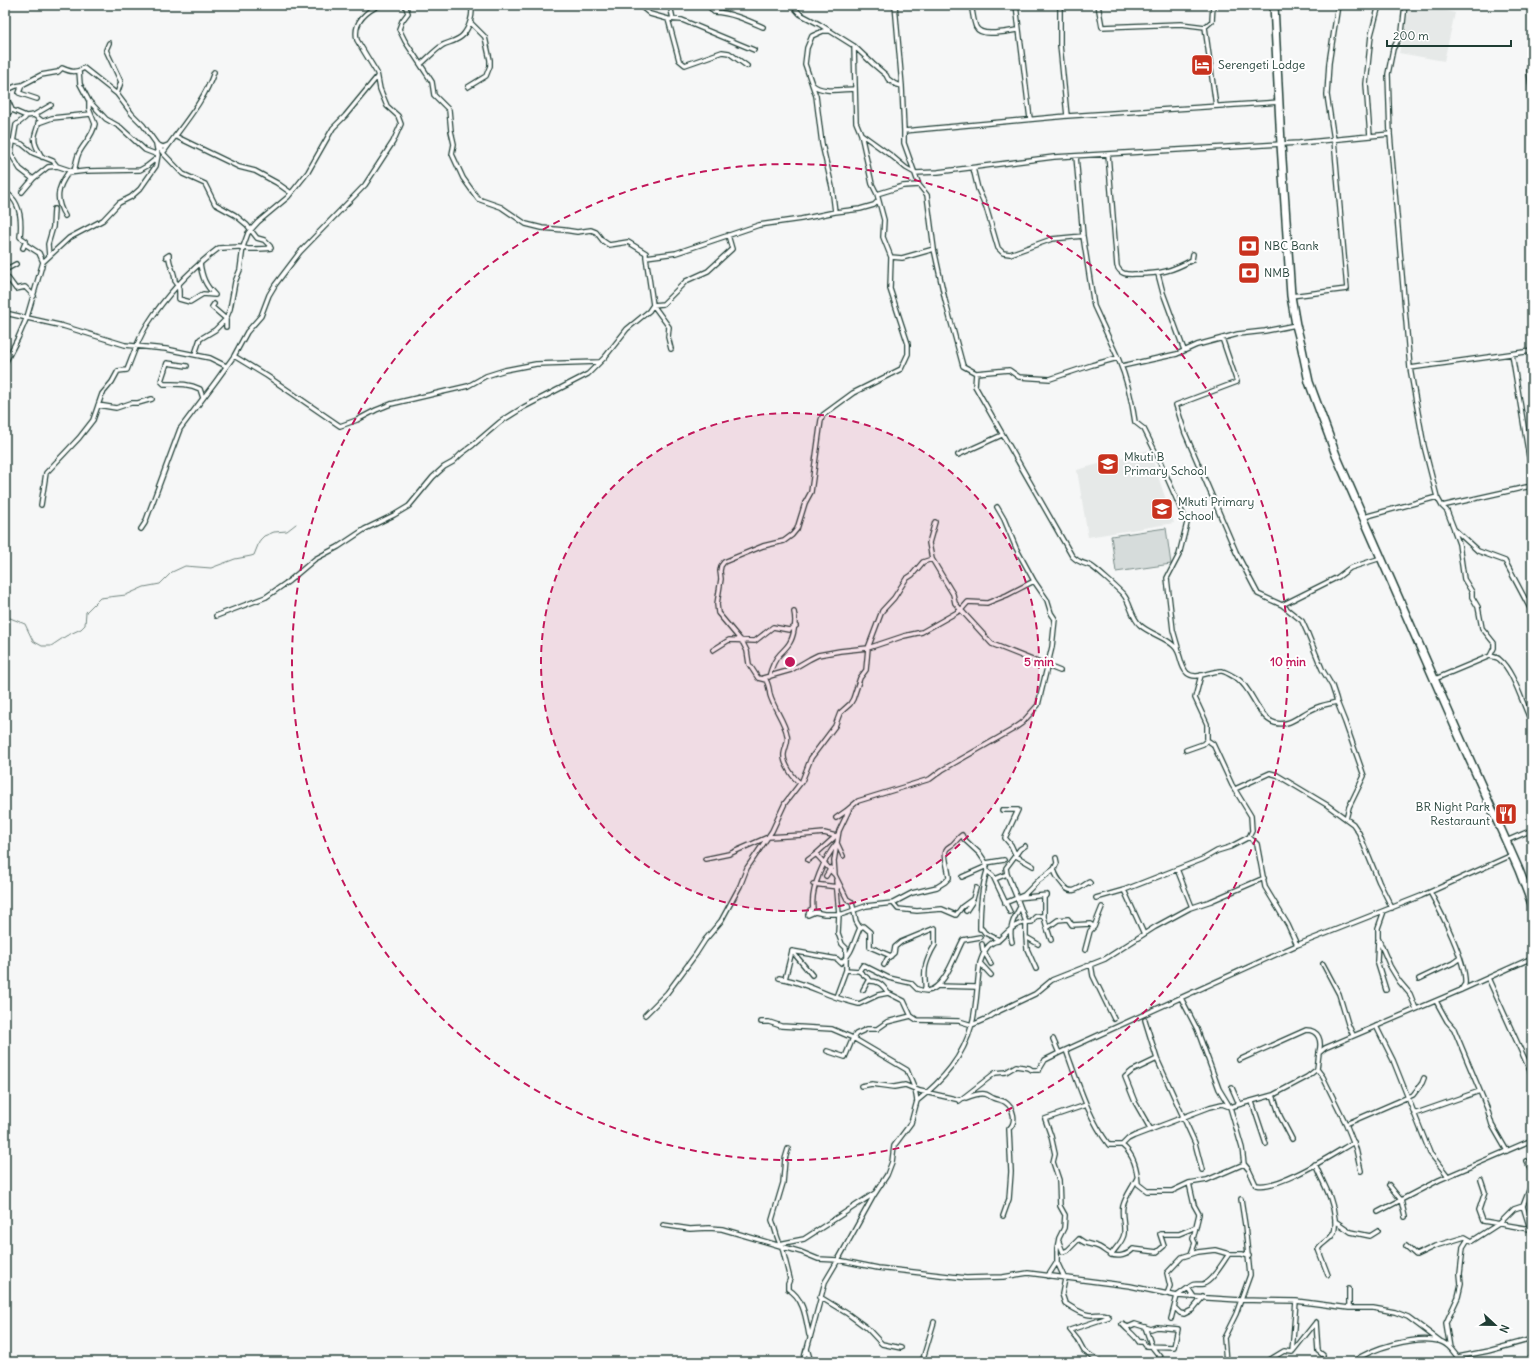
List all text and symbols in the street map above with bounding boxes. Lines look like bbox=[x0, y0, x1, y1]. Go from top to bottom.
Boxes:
scale bar bbox=[1387, 22, 1511, 48]
text: 200 m bbox=[1393, 28, 1429, 43]
hotel icon: Serengeti Lodge bbox=[1189, 52, 1215, 78]
place label: Serengeti Lodge bbox=[1218, 57, 1305, 72]
bank icon: NBC Bank bbox=[1236, 233, 1262, 259]
place label: NBC Bank bbox=[1264, 238, 1319, 253]
bank icon: NMB bbox=[1236, 260, 1262, 286]
place label: NMB bbox=[1264, 265, 1290, 280]
place label: Mkuti B Primary School bbox=[1124, 449, 1207, 478]
school or university icon: Mkuti B Primary School bbox=[1095, 451, 1121, 477]
place label: Mkuti Primary School bbox=[1178, 494, 1254, 523]
school or university icon: Mkuti Primary School bbox=[1149, 496, 1175, 522]
text: 5 min bbox=[1024, 654, 1054, 669]
text: 10 min bbox=[1270, 654, 1306, 669]
centre of rings bbox=[783, 655, 797, 669]
place label: BR Night Park Restaraunt bbox=[1416, 799, 1490, 828]
restaurant icon: BR Night Park Restaraunt bbox=[1493, 801, 1519, 827]
north arrow bbox=[1475, 1305, 1515, 1345]
text: N bbox=[1496, 1323, 1512, 1335]

